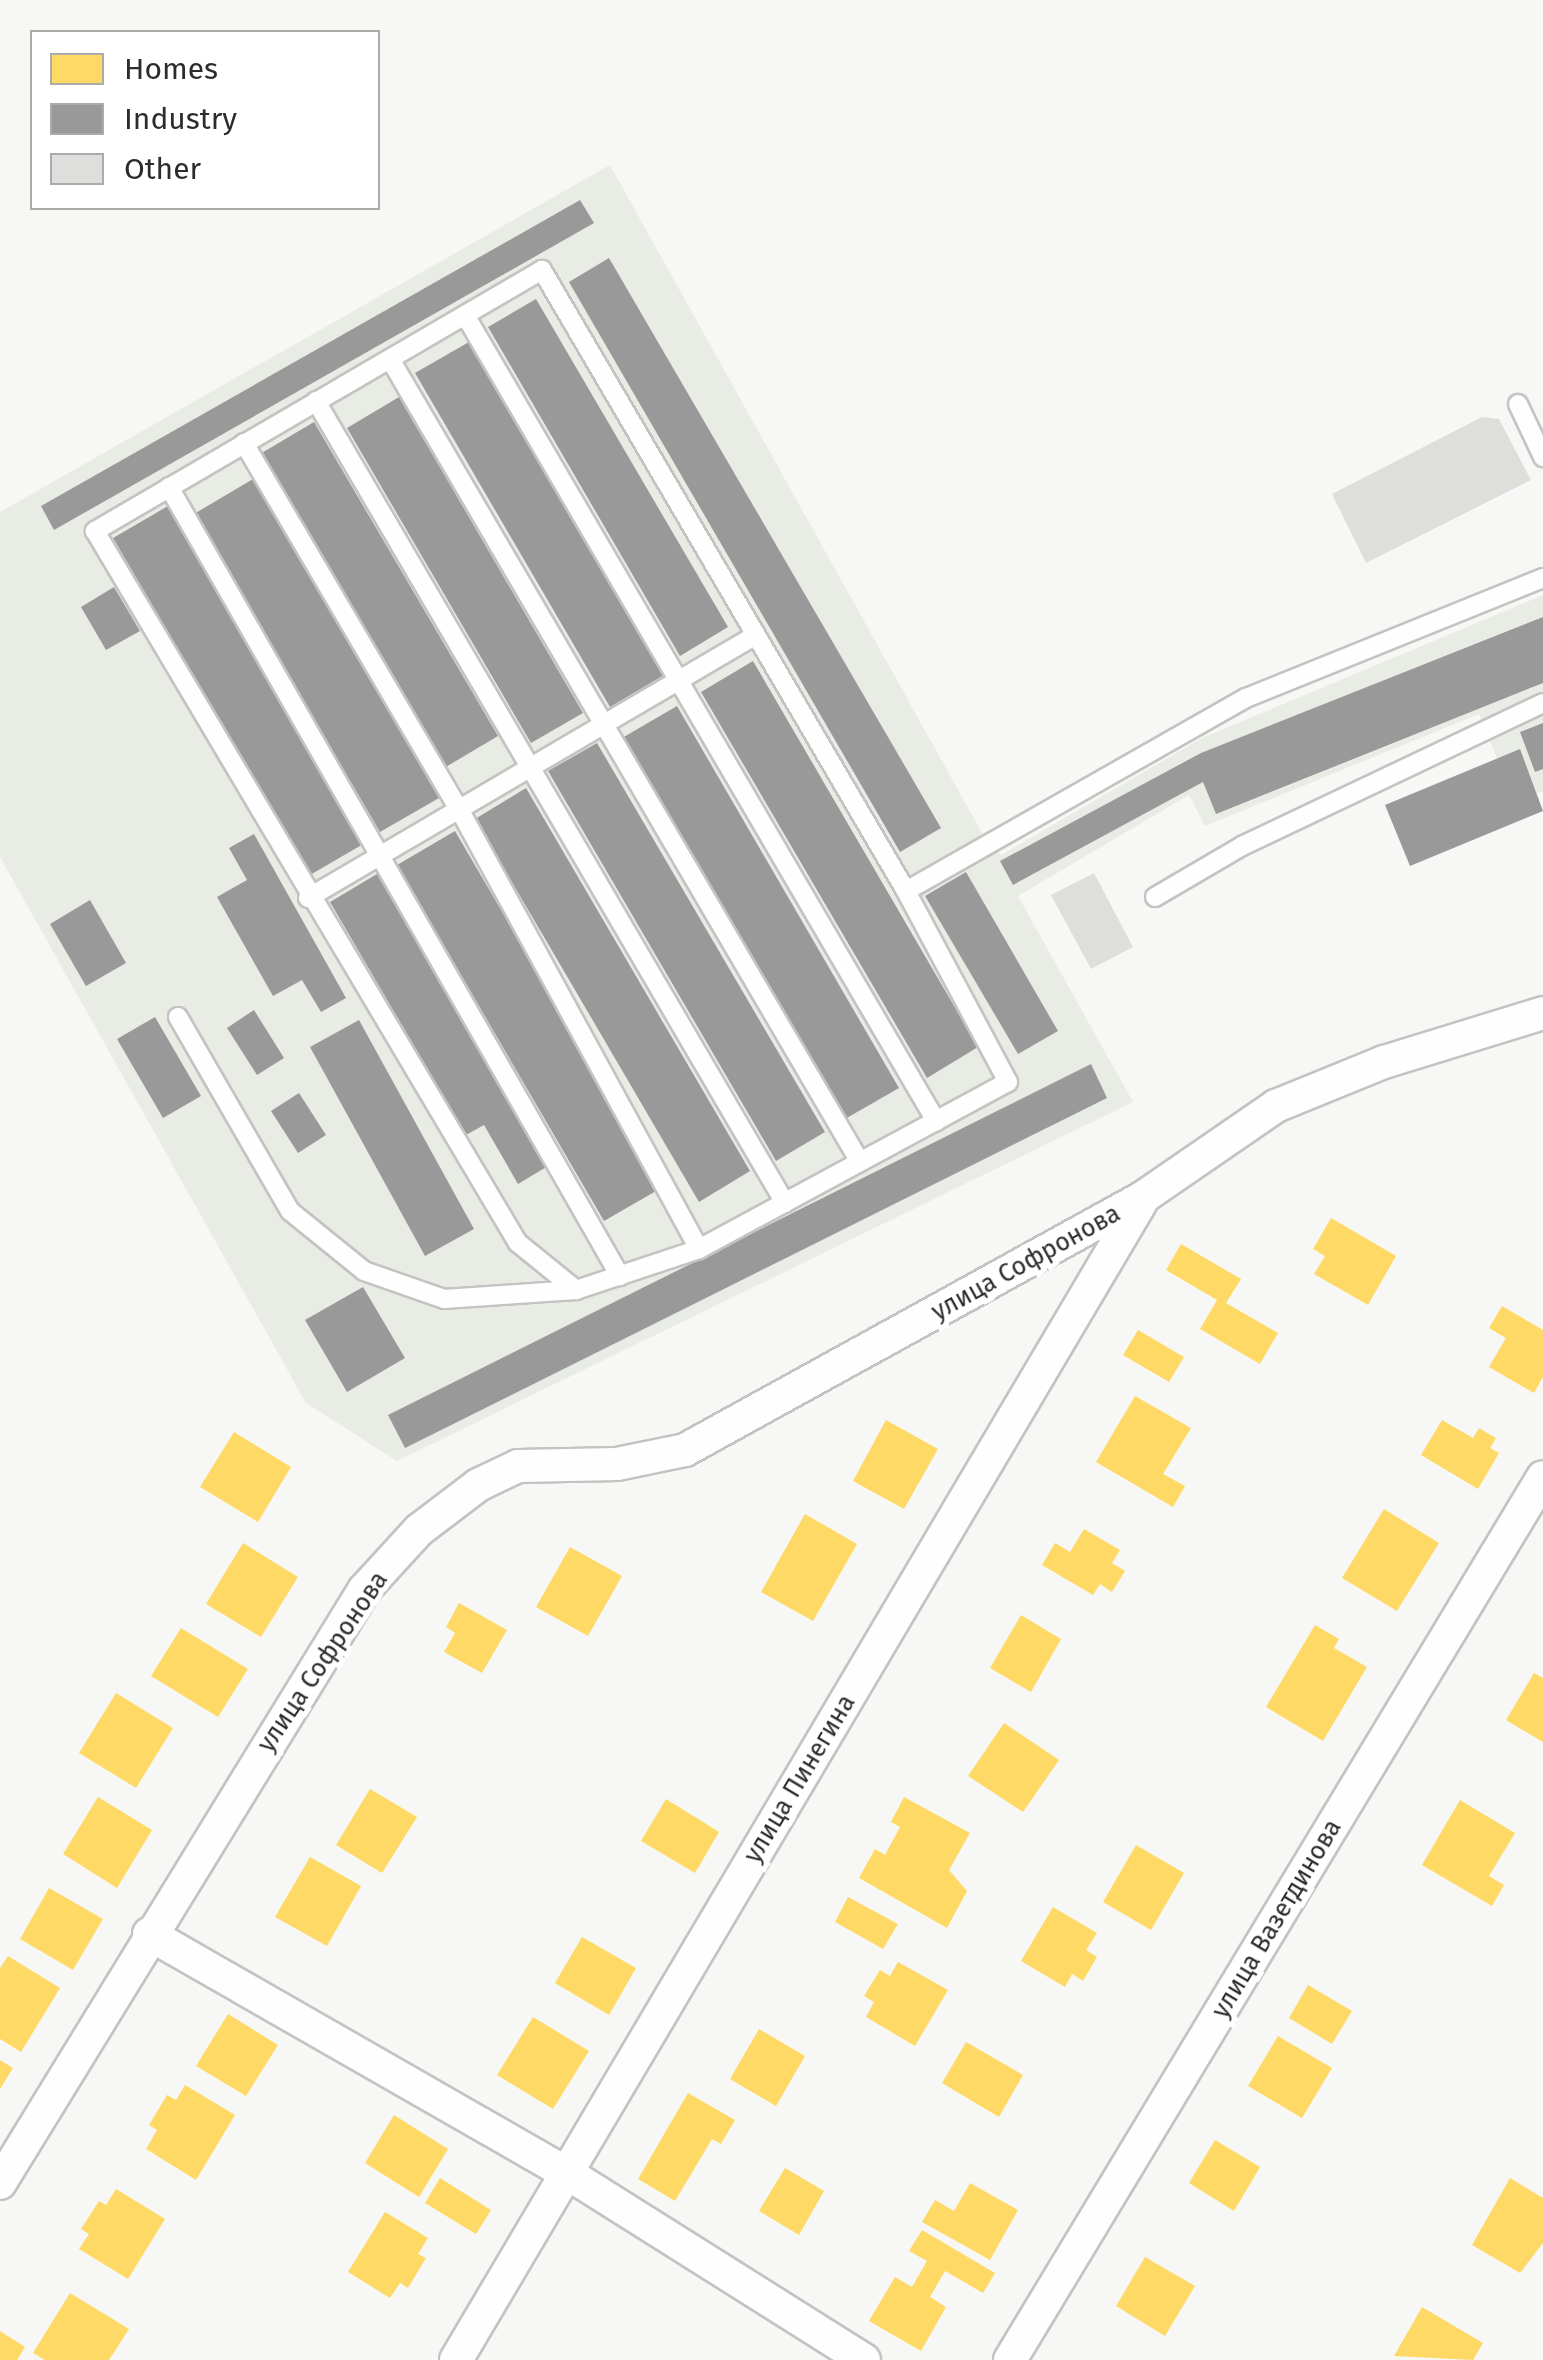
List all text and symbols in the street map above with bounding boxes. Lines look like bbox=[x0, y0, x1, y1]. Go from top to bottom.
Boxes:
legend bbox=[30, 30, 380, 210]
text: Homes bbox=[124, 51, 218, 87]
text: Industry bbox=[124, 101, 237, 137]
text: Other bbox=[124, 151, 201, 187]
street label: улица Софронова bbox=[926, 1199, 1126, 1327]
street label: улица Софронова bbox=[252, 1566, 394, 1758]
street label: улица Пинегина bbox=[738, 1690, 862, 1868]
street label: улица Вазетдинова bbox=[1206, 1814, 1348, 2024]

